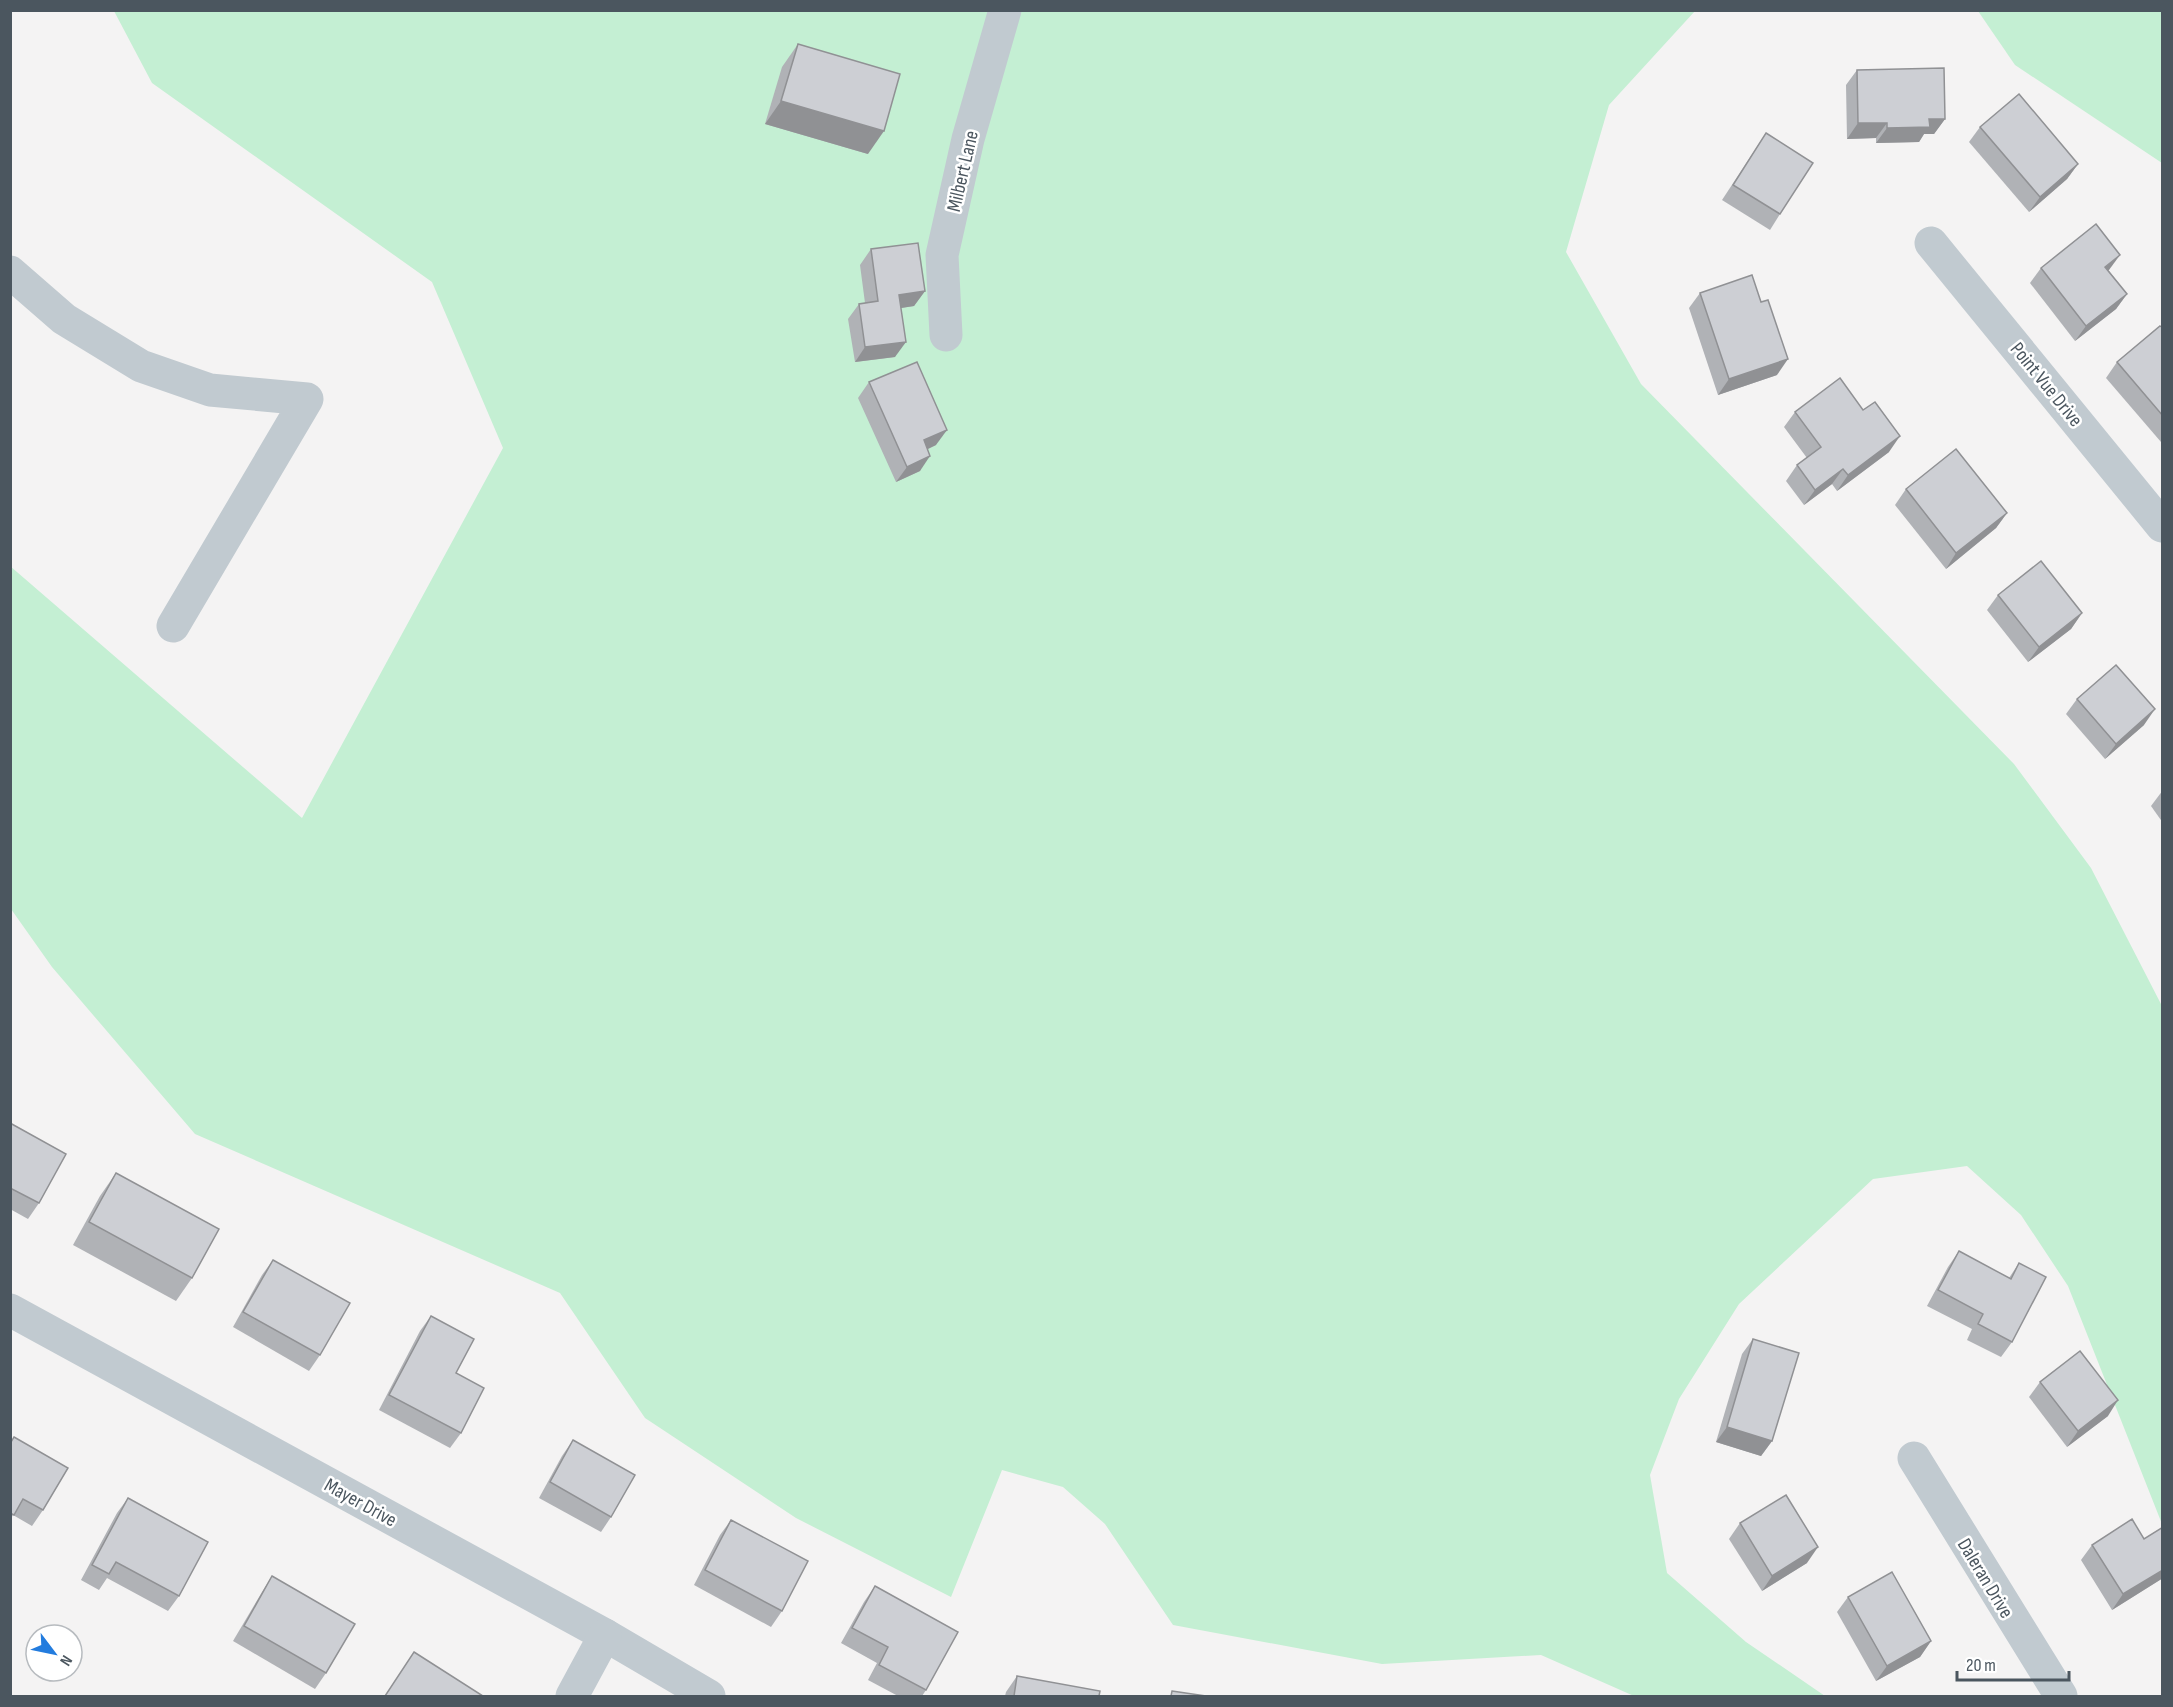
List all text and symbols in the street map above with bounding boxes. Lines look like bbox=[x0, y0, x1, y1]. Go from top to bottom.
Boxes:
street label: Milbert Lane bbox=[942, 128, 984, 214]
street label: Point Vue Drive bbox=[2005, 338, 2088, 432]
street label: Mayer Drive bbox=[320, 1473, 401, 1532]
street label: Daleran Drive bbox=[1952, 1534, 2018, 1623]
north arrow bbox=[24, 1623, 84, 1683]
scale bar bbox=[1957, 1644, 2070, 1682]
text: N bbox=[55, 1651, 76, 1669]
text: 20 m bbox=[1966, 1655, 1996, 1676]

